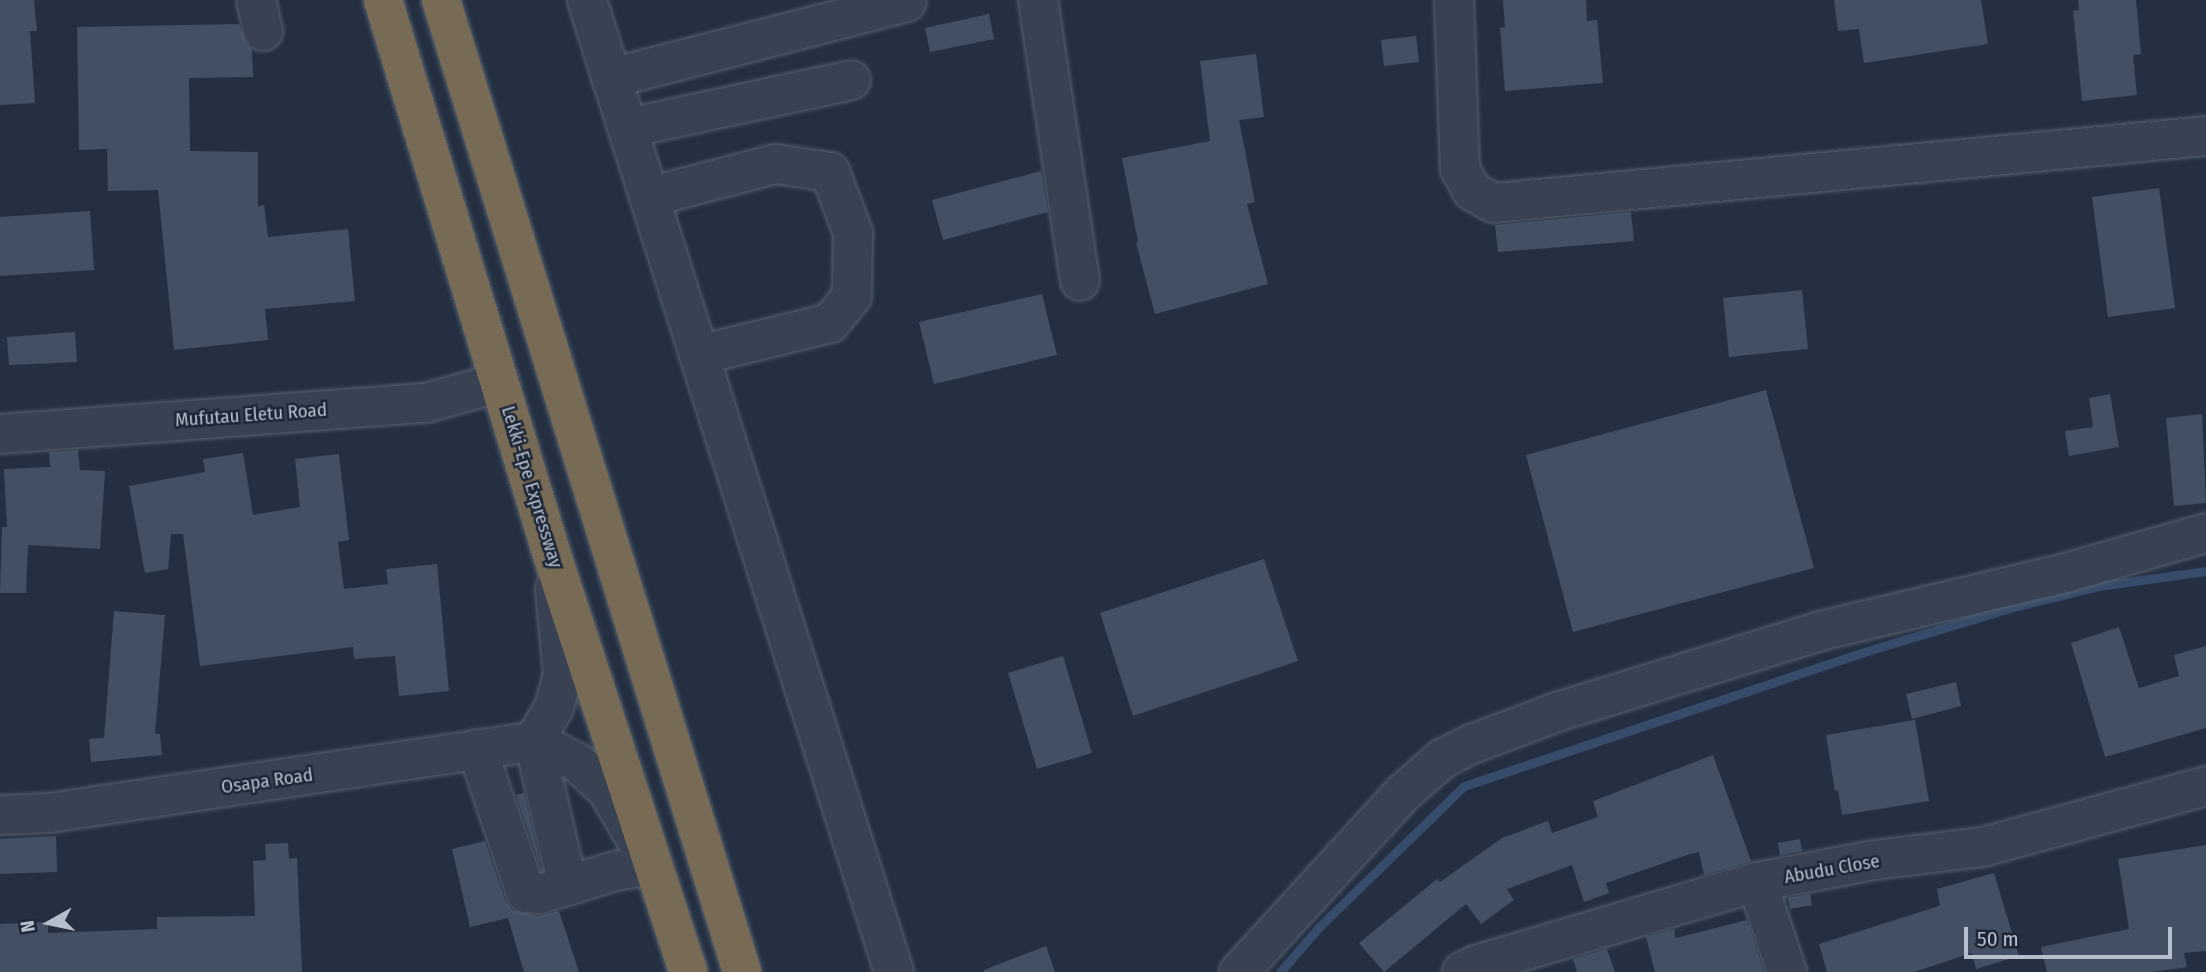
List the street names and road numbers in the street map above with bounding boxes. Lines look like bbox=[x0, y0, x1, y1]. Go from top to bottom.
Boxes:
street label: Mufutau Eletu Road bbox=[174, 398, 328, 432]
street label: Lekki-Epe Expressway bbox=[497, 403, 567, 571]
street label: Osapa Road bbox=[220, 763, 314, 799]
street label: Abudu Close bbox=[1783, 849, 1881, 889]

